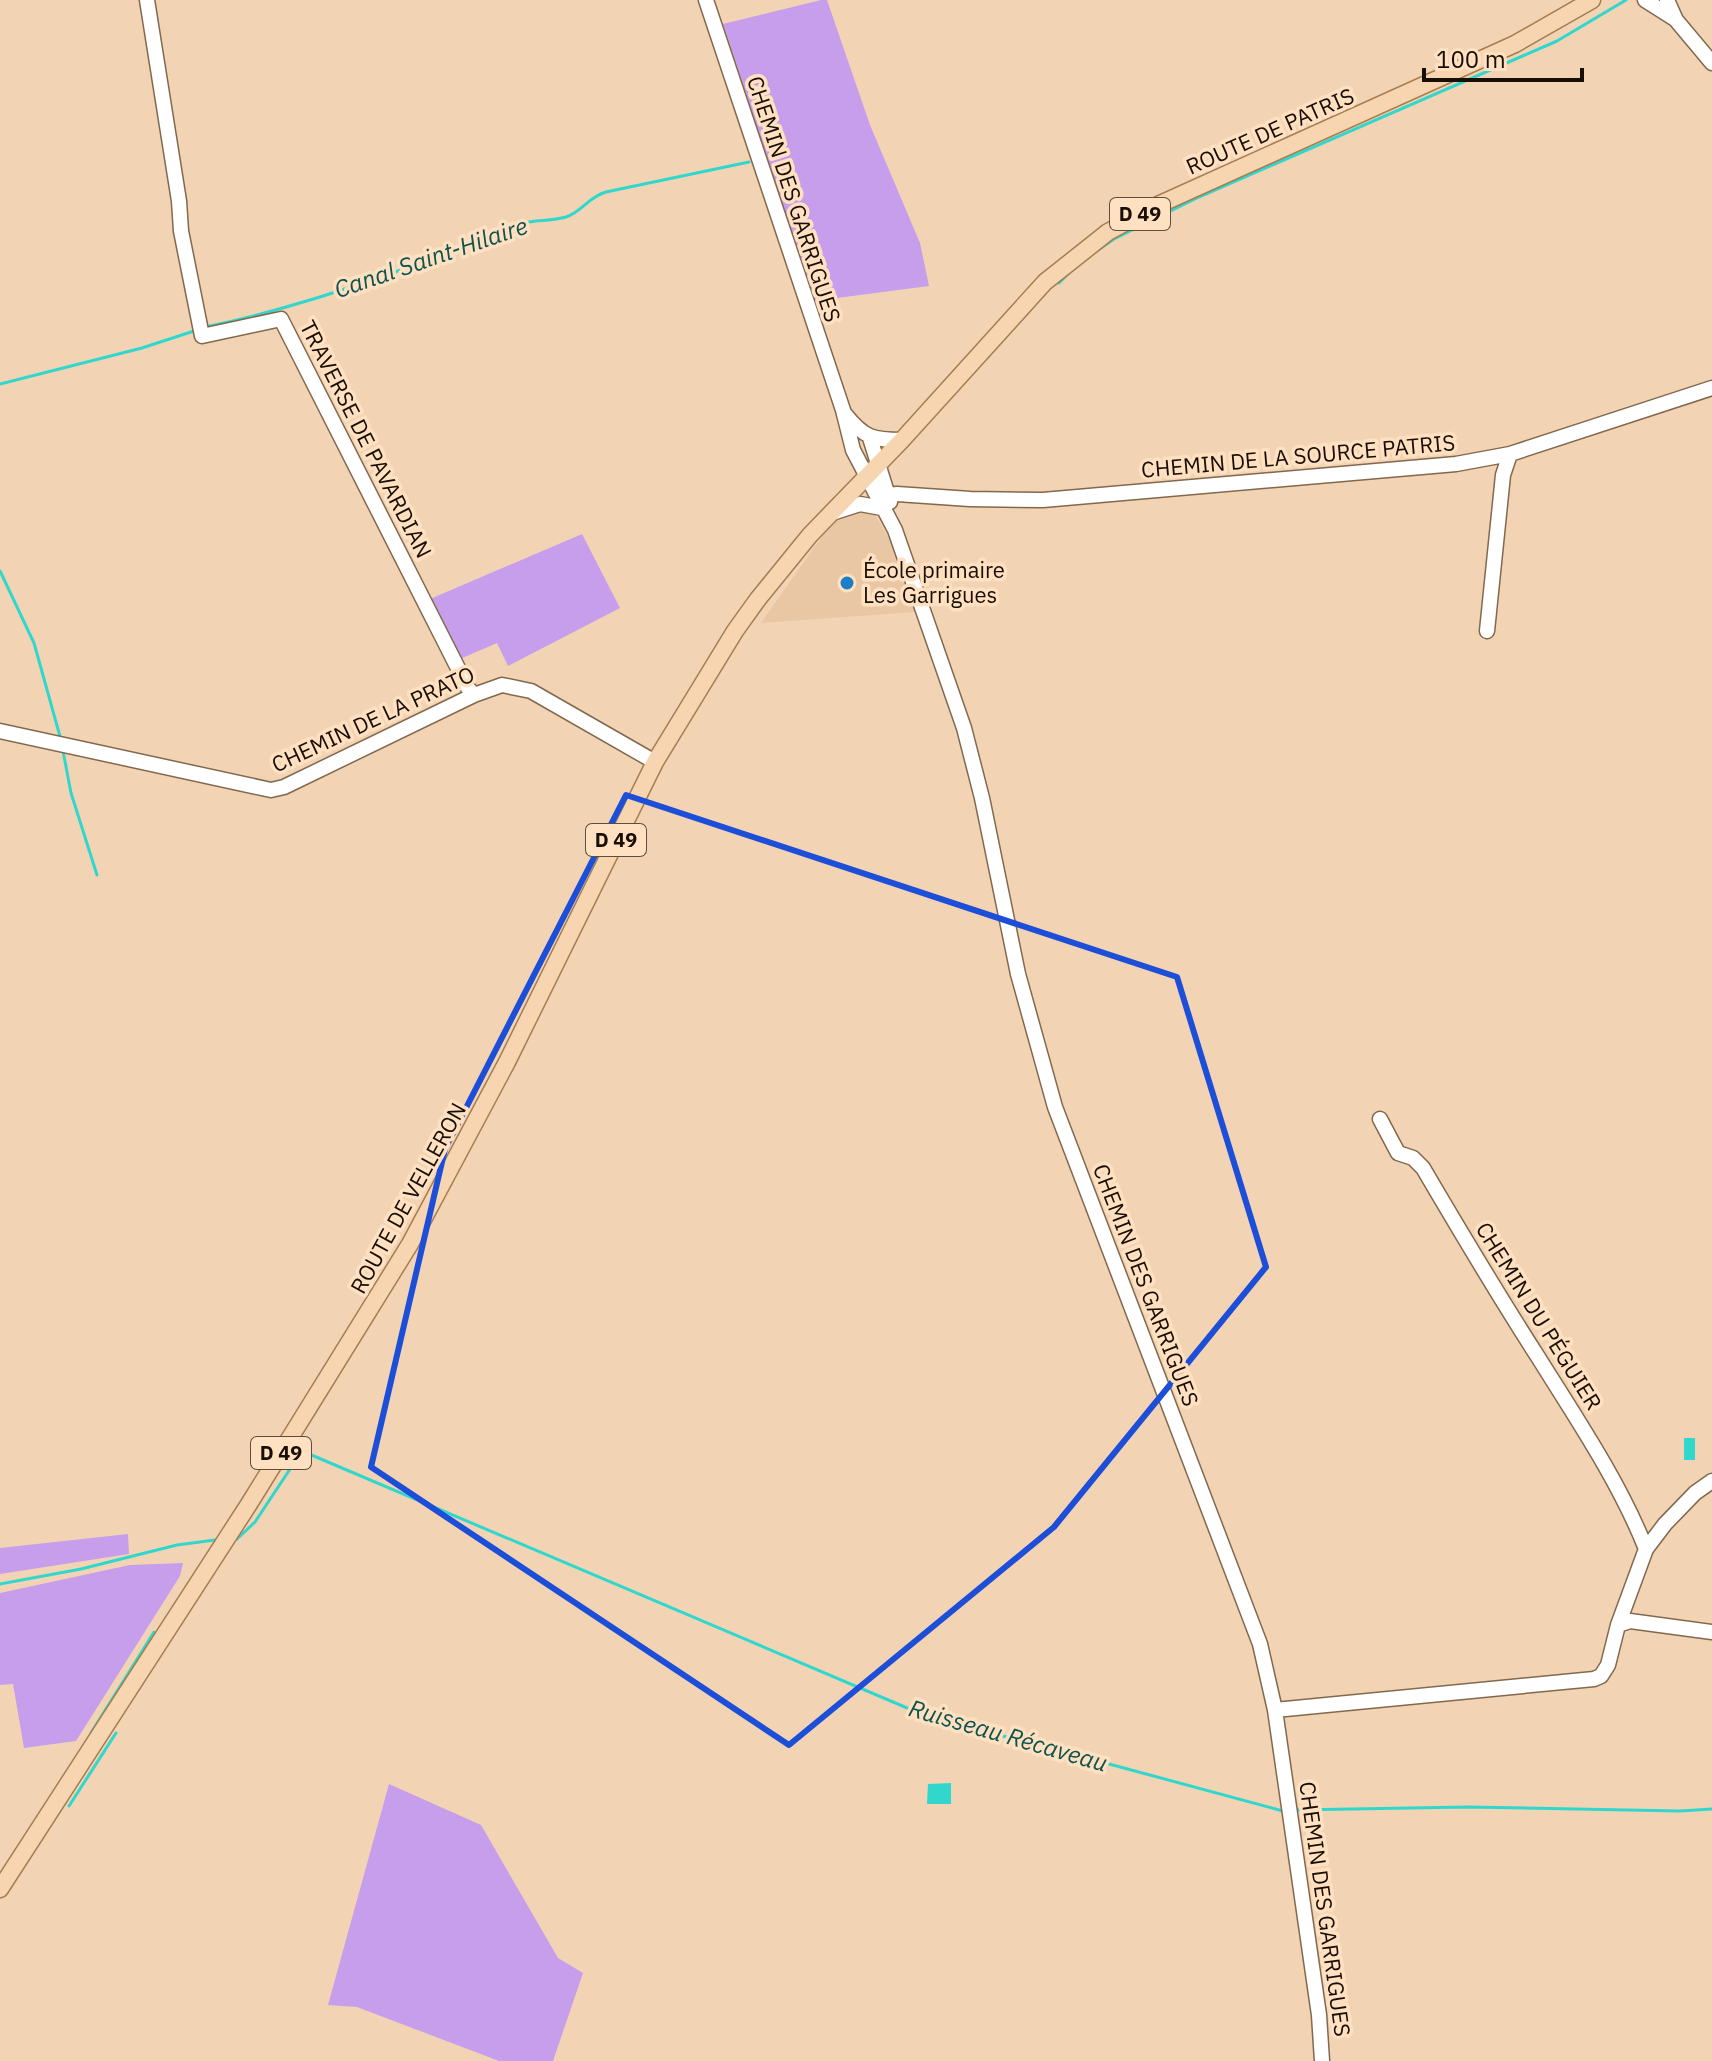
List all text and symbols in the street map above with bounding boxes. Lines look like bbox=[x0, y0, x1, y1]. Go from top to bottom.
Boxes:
scale bar bbox=[1424, 32, 1582, 82]
text: 100 m bbox=[1436, 43, 1506, 75]
street label: CHEMIN DES GARRIGUES bbox=[741, 72, 848, 326]
street label: ROUTE DE PATRIS bbox=[1181, 80, 1358, 181]
road number: D 49 bbox=[1110, 198, 1170, 230]
water label: Canal Saint-Hilaire bbox=[330, 209, 532, 305]
street label: TRAVERSE DE PAVARDIAN bbox=[294, 315, 439, 563]
street label: CHEMIN DE LA SOURCE PATRIS bbox=[1140, 427, 1456, 484]
place label: École primaire Les Garrigues bbox=[863, 555, 1005, 609]
marker: École primaire Les Garrigues bbox=[838, 574, 856, 592]
street label: CHEMIN DE LA PRATO bbox=[267, 659, 479, 778]
road number: D 49 bbox=[586, 824, 646, 856]
street label: ROUTE DE VELLERON bbox=[343, 1097, 472, 1298]
street label: CHEMIN DES GARRIGUES bbox=[1087, 1160, 1206, 1410]
street label: CHEMIN DU PÉGUIER bbox=[1470, 1216, 1609, 1415]
road number: D 49 bbox=[251, 1437, 311, 1469]
water label: Ruisseau Récaveau bbox=[905, 1691, 1111, 1779]
street label: CHEMIN DES GARRIGUES bbox=[1293, 1780, 1358, 2038]

